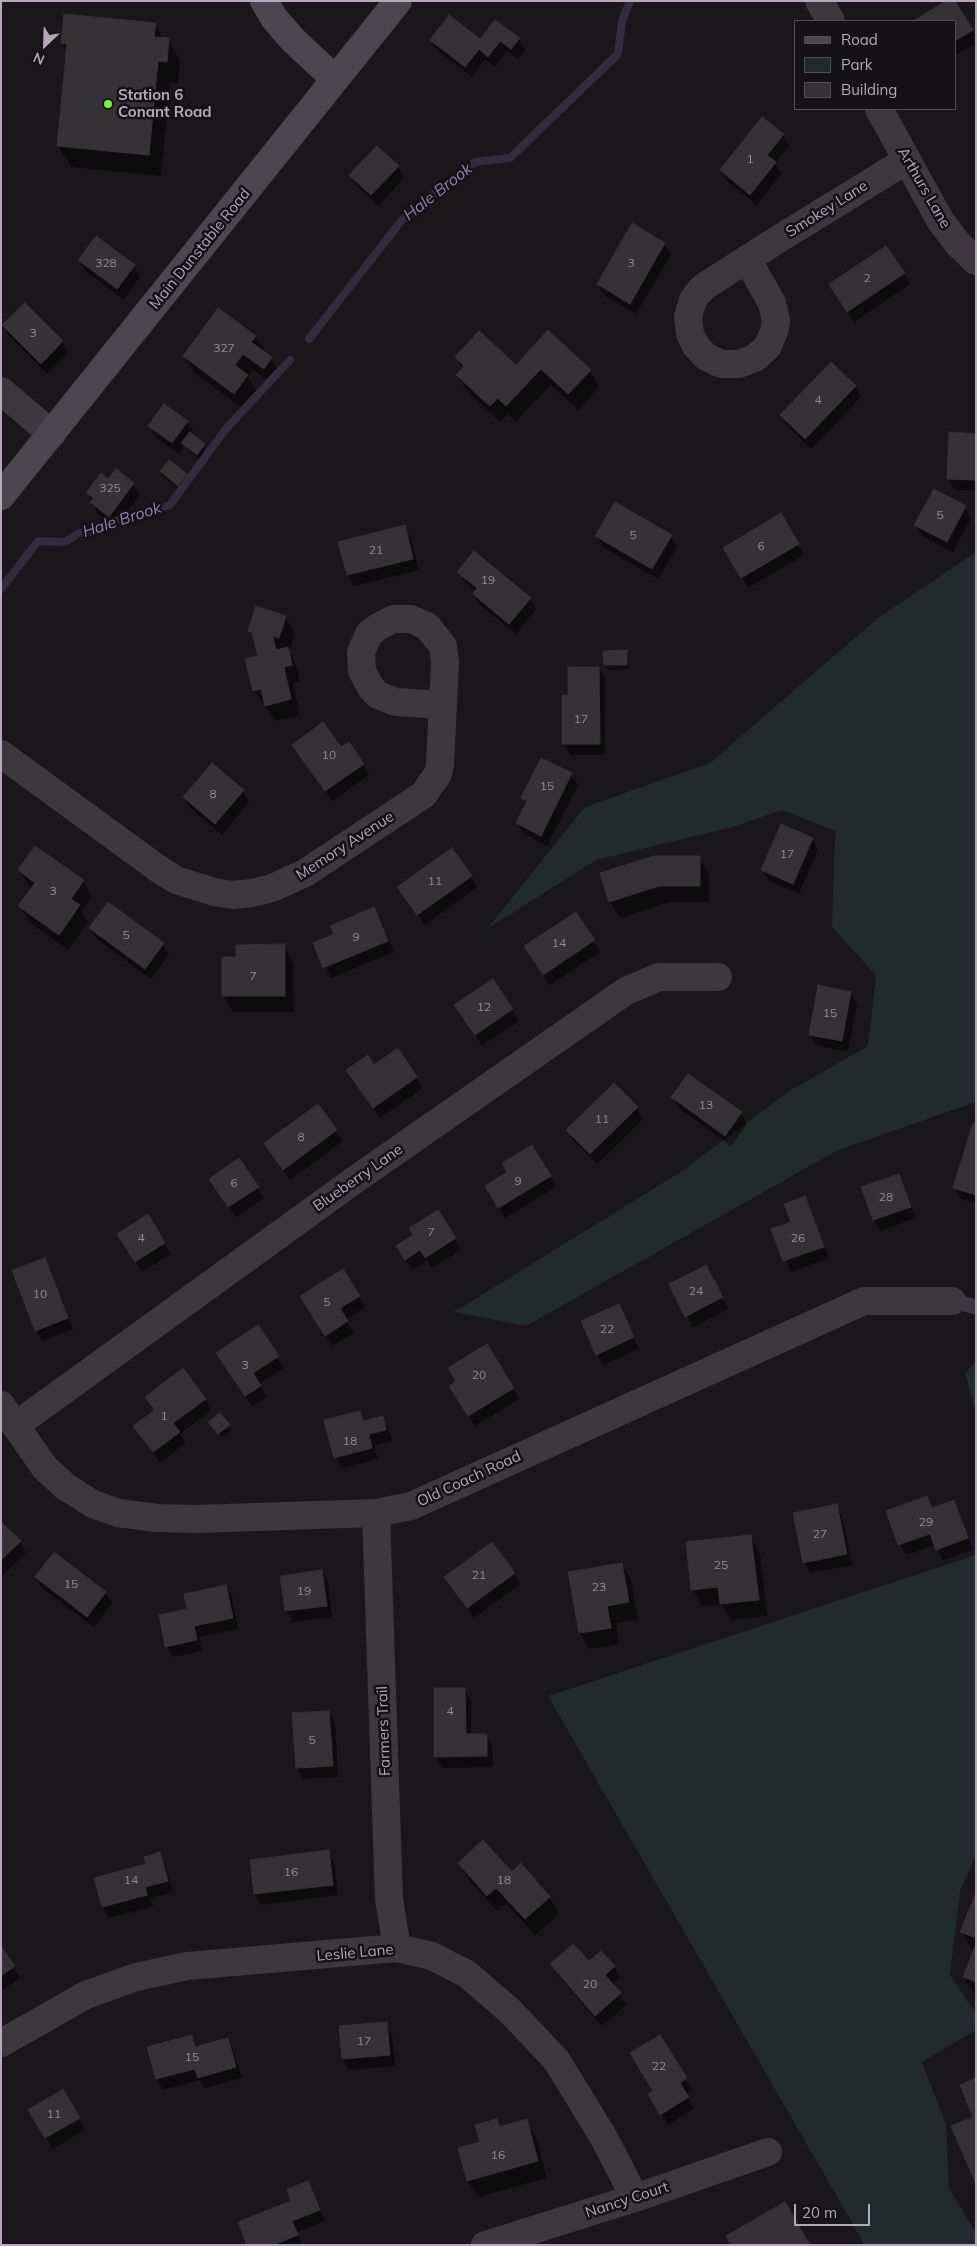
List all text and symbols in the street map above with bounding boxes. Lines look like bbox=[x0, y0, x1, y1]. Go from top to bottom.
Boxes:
north arrow bbox=[20, 20, 70, 70]
legend bbox=[794, 20, 957, 110]
text: Road bbox=[841, 30, 878, 49]
text: N bbox=[30, 48, 47, 69]
text: Park bbox=[841, 55, 873, 74]
text: Building bbox=[841, 80, 897, 99]
place label: Station 6 Conant Road bbox=[118, 86, 212, 121]
marker: Station 6 Conant Road bbox=[102, 98, 114, 110]
street label: Arthurs Lane bbox=[894, 144, 954, 232]
house number: 1 bbox=[746, 152, 754, 166]
water label: Hale Brook bbox=[400, 159, 476, 225]
street label: Smokey Lane bbox=[783, 177, 871, 241]
street label: Main Dunstable Road bbox=[146, 185, 254, 313]
house number: 328 bbox=[95, 256, 117, 270]
house number: 3 bbox=[627, 256, 635, 270]
house number: 2 bbox=[863, 271, 871, 285]
house number: 3 bbox=[29, 326, 37, 340]
house number: 327 bbox=[213, 341, 235, 355]
house number: 4 bbox=[814, 393, 822, 407]
house number: 325 bbox=[99, 481, 121, 495]
water label: Hale Brook bbox=[80, 498, 164, 542]
house number: 5 bbox=[936, 508, 944, 522]
house number: 5 bbox=[629, 528, 637, 542]
house number: 6 bbox=[757, 539, 765, 553]
house number: 21 bbox=[369, 543, 383, 557]
house number: 19 bbox=[481, 573, 495, 587]
house number: 17 bbox=[574, 712, 588, 726]
house number: 10 bbox=[322, 748, 336, 762]
house number: 15 bbox=[540, 779, 554, 793]
house number: 8 bbox=[209, 787, 217, 801]
street label: Memory Avenue bbox=[293, 808, 397, 884]
house number: 17 bbox=[780, 847, 794, 861]
house number: 11 bbox=[428, 874, 442, 888]
house number: 3 bbox=[49, 884, 57, 898]
house number: 5 bbox=[122, 928, 130, 942]
house number: 9 bbox=[352, 930, 360, 944]
house number: 14 bbox=[552, 936, 566, 950]
house number: 7 bbox=[249, 969, 257, 983]
house number: 12 bbox=[477, 1000, 491, 1014]
house number: 15 bbox=[823, 1006, 837, 1020]
house number: 13 bbox=[699, 1098, 713, 1112]
house number: 11 bbox=[595, 1112, 609, 1126]
house number: 8 bbox=[297, 1130, 305, 1144]
street label: Blueberry Lane bbox=[310, 1140, 406, 1216]
house number: 9 bbox=[514, 1174, 522, 1188]
house number: 6 bbox=[230, 1176, 238, 1190]
house number: 28 bbox=[879, 1190, 893, 1204]
house number: 7 bbox=[427, 1225, 435, 1239]
house number: 4 bbox=[137, 1231, 145, 1245]
house number: 26 bbox=[791, 1231, 805, 1245]
house number: 24 bbox=[689, 1284, 703, 1298]
house number: 10 bbox=[33, 1287, 47, 1301]
house number: 5 bbox=[323, 1295, 331, 1309]
house number: 22 bbox=[600, 1322, 614, 1336]
house number: 3 bbox=[241, 1358, 249, 1372]
house number: 20 bbox=[472, 1368, 486, 1382]
house number: 1 bbox=[160, 1409, 168, 1423]
house number: 18 bbox=[343, 1434, 357, 1448]
street label: Old Coach Road bbox=[414, 1447, 524, 1511]
house number: 29 bbox=[919, 1515, 933, 1529]
house number: 27 bbox=[813, 1527, 827, 1541]
house number: 25 bbox=[714, 1558, 728, 1572]
house number: 21 bbox=[472, 1568, 486, 1582]
house number: 15 bbox=[64, 1577, 78, 1591]
house number: 23 bbox=[592, 1580, 606, 1594]
house number: 19 bbox=[297, 1584, 311, 1598]
street label: Farmers Trail bbox=[373, 1686, 395, 1776]
house number: 4 bbox=[446, 1704, 454, 1718]
house number: 5 bbox=[308, 1733, 316, 1747]
house number: 16 bbox=[284, 1865, 298, 1879]
house number: 14 bbox=[124, 1873, 138, 1887]
house number: 18 bbox=[497, 1873, 511, 1887]
street label: Leslie Lane bbox=[316, 1941, 394, 1965]
house number: 20 bbox=[583, 1977, 597, 1991]
house number: 17 bbox=[357, 2034, 371, 2048]
house number: 15 bbox=[185, 2050, 199, 2064]
house number: 22 bbox=[652, 2059, 666, 2073]
house number: 11 bbox=[47, 2107, 61, 2121]
house number: 16 bbox=[491, 2148, 505, 2162]
street label: Nancy Court bbox=[583, 2178, 671, 2222]
scale bar bbox=[797, 2194, 873, 2226]
text: 20 m bbox=[802, 2203, 837, 2222]

